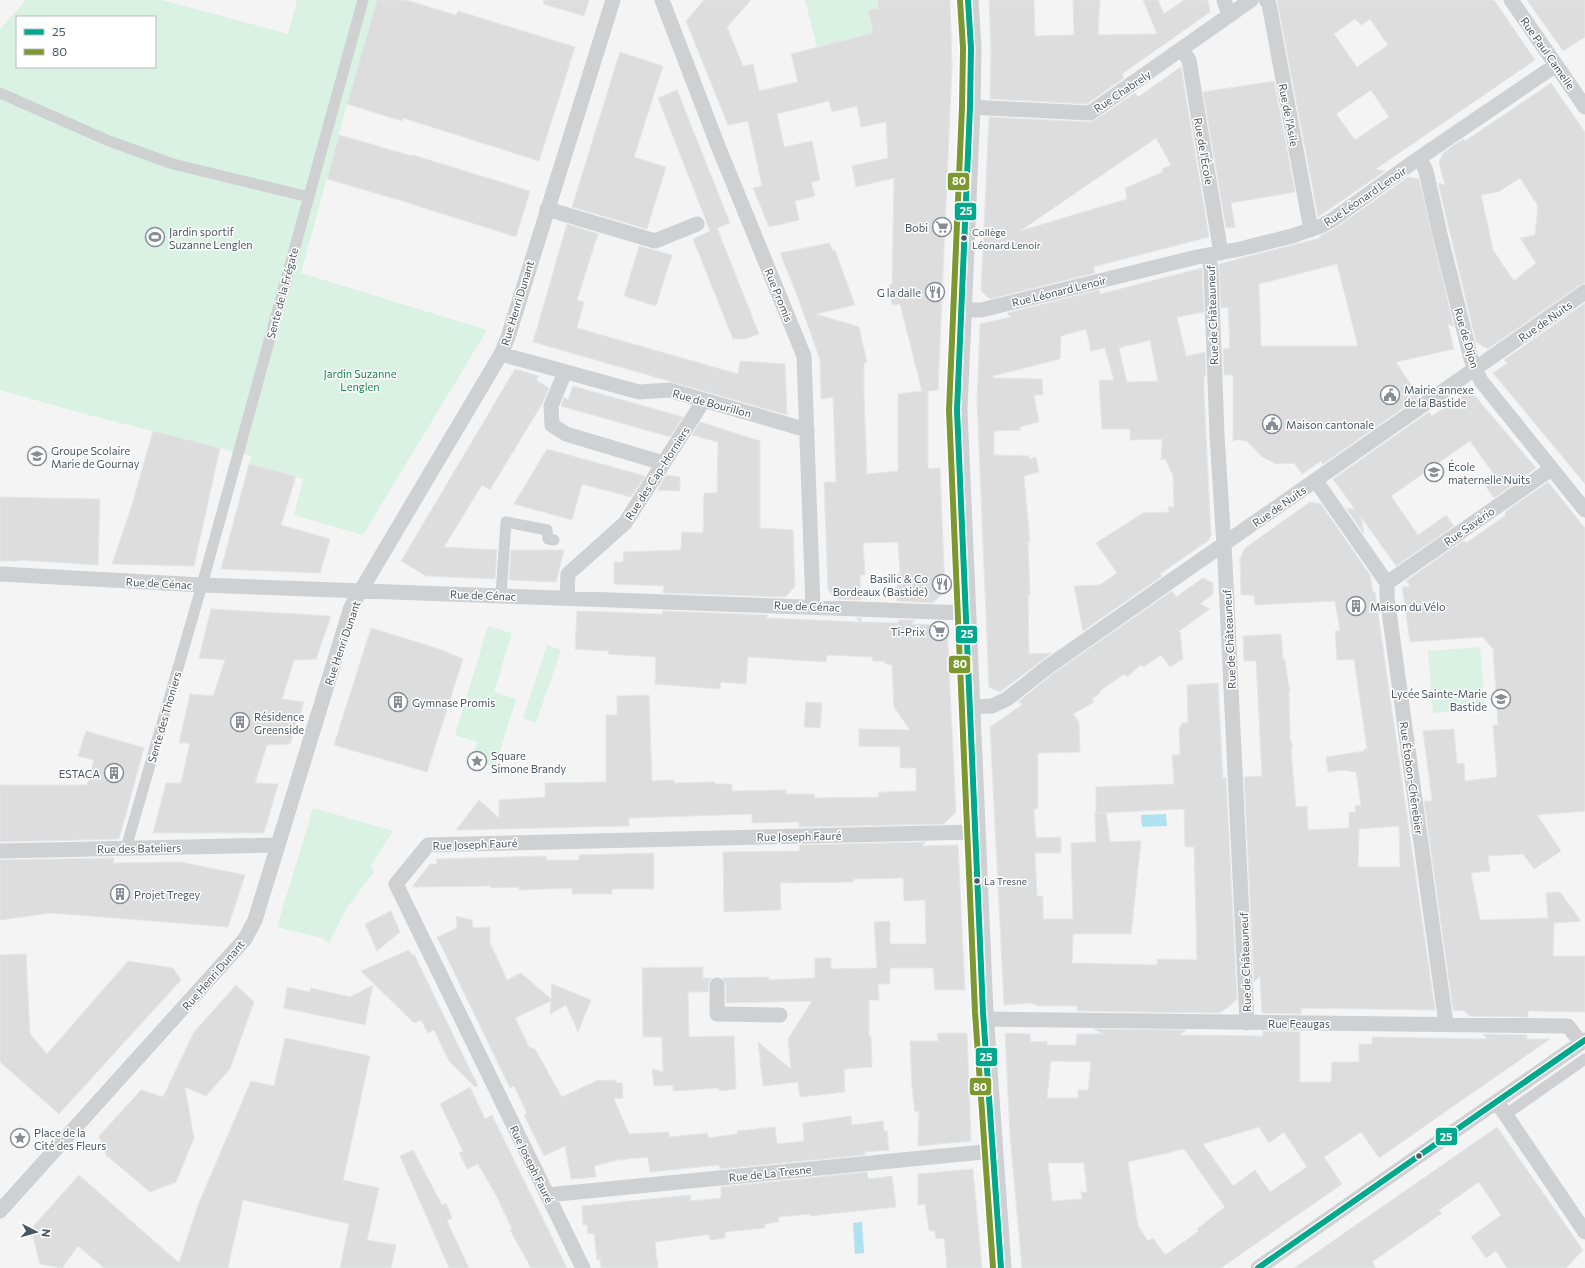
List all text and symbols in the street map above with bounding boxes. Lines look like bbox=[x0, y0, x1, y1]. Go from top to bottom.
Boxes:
street label: Rue Paul Camelle bbox=[1518, 14, 1578, 92]
legend bbox=[16, 16, 156, 68]
text: 25 bbox=[52, 24, 66, 38]
text: 80 bbox=[52, 44, 67, 58]
street label: Rue Chabrely bbox=[1091, 67, 1153, 115]
street label: Rue de l'Asile bbox=[1277, 82, 1302, 148]
street label: Rue de l'École bbox=[1192, 116, 1217, 186]
street label: Rue Léonard Lenoir bbox=[1321, 163, 1409, 228]
line badge: 80 bbox=[947, 172, 970, 191]
text: 80 bbox=[952, 174, 966, 187]
line badge: 25 bbox=[954, 202, 977, 221]
text: 25 bbox=[960, 204, 972, 217]
supermarket icon: Bobi bbox=[931, 216, 953, 238]
place label: Bobi bbox=[905, 221, 928, 234]
place label: Jardin sportif Suzanne Lenglen bbox=[169, 225, 253, 251]
sports icon: Jardin sportif Suzanne Lenglen bbox=[144, 226, 166, 248]
place label: Collège Léonard Lenoir bbox=[972, 226, 1041, 251]
marker: Collège Léonard Lenoir bbox=[959, 233, 969, 243]
street label: Sente de la Frégate bbox=[264, 246, 300, 340]
street label: Rue Henri Dunant bbox=[498, 258, 536, 347]
street label: Rue de Châteauneuf bbox=[1204, 264, 1220, 365]
street label: Rue Promis bbox=[762, 266, 796, 324]
street label: Rue Léonard Lenoir bbox=[1010, 273, 1108, 309]
restaurant icon: G la dalle bbox=[924, 281, 946, 303]
place label: G la dalle bbox=[877, 286, 921, 299]
street label: Rue de Nuits bbox=[1516, 298, 1574, 344]
street label: Rue de Dijon bbox=[1452, 306, 1482, 370]
park label: Jardin Suzanne Lenglen bbox=[324, 367, 397, 393]
place label: Mairie annexe de la Bastide bbox=[1404, 383, 1474, 409]
public building icon: Mairie annexe de la Bastide bbox=[1379, 384, 1401, 406]
street label: Rue de Bourillon bbox=[671, 386, 753, 420]
public building icon: Maison cantonale bbox=[1261, 413, 1283, 435]
place label: Maison cantonale bbox=[1286, 418, 1374, 431]
street label: Rue des Cap-Horniers bbox=[622, 424, 692, 522]
place label: Groupe Scolaire Marie de Gournay bbox=[51, 444, 140, 470]
school or university icon: Groupe Scolaire Marie de Gournay bbox=[26, 445, 48, 467]
place label: École maternelle Nuits bbox=[1448, 459, 1530, 486]
school or university icon: École maternelle Nuits bbox=[1423, 461, 1445, 483]
street label: Rue de Nuits bbox=[1250, 483, 1308, 529]
street label: Rue Savério bbox=[1441, 504, 1497, 548]
place label: Basilic & Co Bordeaux (Bastide) bbox=[833, 572, 928, 598]
restaurant icon: Basilic & Co Bordeaux (Bastide) bbox=[931, 573, 953, 595]
street label: Rue de Cénac bbox=[125, 575, 193, 591]
street label: Rue de Cénac bbox=[450, 587, 516, 603]
street label: Rue de Châteauneuf bbox=[1220, 588, 1238, 689]
building icon: Maison du Vélo bbox=[1345, 595, 1367, 617]
street label: Rue de Cénac bbox=[774, 598, 840, 614]
street label: Rue Henri Dunant bbox=[322, 599, 363, 687]
place label: Maison du Vélo bbox=[1370, 600, 1446, 613]
supermarket icon: Ti-Prix bbox=[928, 620, 950, 642]
place label: Ti-Prix bbox=[890, 625, 925, 638]
line badge: 25 bbox=[955, 625, 978, 644]
text: 25 bbox=[961, 627, 973, 640]
line badge: 80 bbox=[948, 655, 971, 674]
text: 80 bbox=[953, 657, 967, 670]
street label: Sente des Thoniers bbox=[145, 670, 183, 764]
place label: Lycée Sainte-Marie Bastide bbox=[1391, 687, 1487, 713]
school or university icon: Lycée Sainte-Marie Bastide bbox=[1490, 688, 1512, 710]
building icon: Gymnase Promis bbox=[387, 691, 409, 713]
place label: Gymnase Promis bbox=[412, 696, 495, 709]
place label: Résidence Greenside bbox=[254, 710, 305, 736]
building icon: Résidence Greenside bbox=[229, 711, 251, 733]
street label: Rue Étobon-Chênebier bbox=[1398, 720, 1427, 836]
place label: Square Simone Brandy bbox=[491, 749, 566, 775]
place icon: Square Simone Brandy bbox=[466, 750, 488, 772]
building icon: ESTACA bbox=[103, 762, 125, 784]
place label: ESTACA bbox=[59, 767, 100, 780]
street label: Rue Joseph Fauré bbox=[757, 829, 842, 844]
street label: Rue Joseph Fauré bbox=[432, 836, 518, 853]
street label: Rue des Bateliers bbox=[97, 841, 181, 855]
place label: La Tresne bbox=[984, 875, 1027, 887]
marker: La Tresne bbox=[972, 876, 982, 886]
building icon: Projet Tregey bbox=[109, 883, 131, 905]
place label: Projet Tregey bbox=[134, 888, 200, 901]
street label: Rue de Châteauneuf bbox=[1237, 911, 1253, 1012]
street label: Rue Henri Dunant bbox=[179, 937, 247, 1013]
street label: Rue Feaugas bbox=[1268, 1017, 1330, 1030]
line badge: 25 bbox=[975, 1047, 998, 1067]
text: 25 bbox=[980, 1050, 992, 1063]
line badge: 80 bbox=[969, 1077, 992, 1096]
text: 80 bbox=[973, 1080, 987, 1093]
street label: Rue Joseph Fauré bbox=[507, 1123, 557, 1206]
place label: Place de la Cité des Fleurs bbox=[34, 1126, 106, 1152]
place icon: Place de la Cité des Fleurs bbox=[9, 1127, 31, 1149]
line badge: 25 bbox=[1435, 1127, 1458, 1146]
text: 25 bbox=[1440, 1130, 1452, 1143]
unlabelled marker bbox=[1414, 1151, 1424, 1161]
street label: Rue de La Tresne bbox=[728, 1162, 812, 1184]
north arrow bbox=[16, 1212, 56, 1252]
text: N bbox=[40, 1228, 53, 1238]

